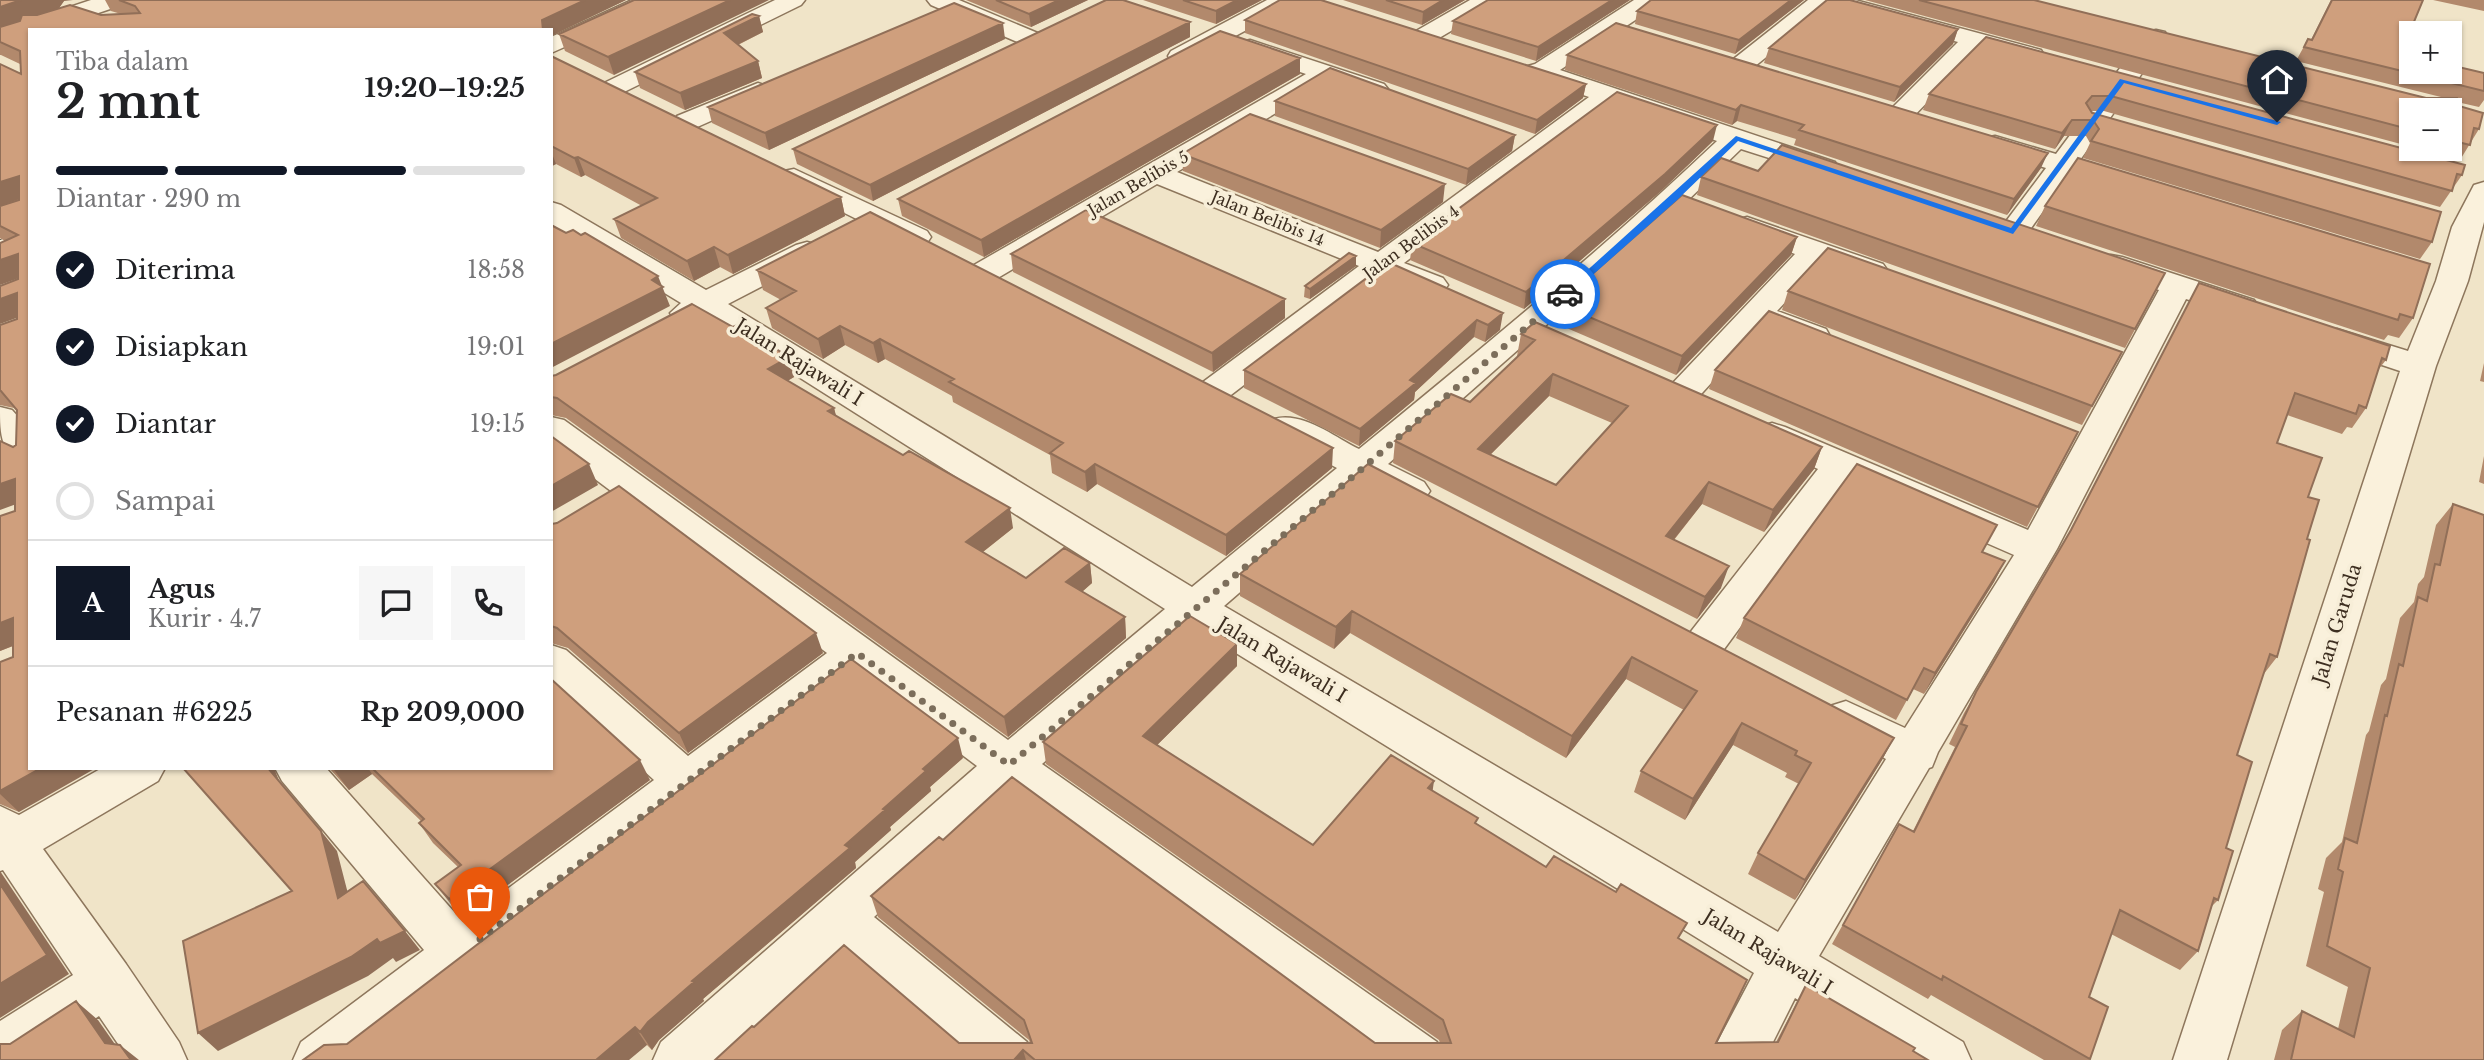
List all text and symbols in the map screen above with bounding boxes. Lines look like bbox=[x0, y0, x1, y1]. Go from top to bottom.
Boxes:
map controls bbox=[2399, 21, 2462, 161]
button: + bbox=[2399, 21, 2462, 84]
text: Tiba dalam bbox=[56, 48, 189, 76]
pin bbox=[2247, 50, 2307, 122]
icon: home bbox=[2258, 61, 2296, 99]
text: 19:20–19:25 bbox=[365, 72, 525, 104]
text: 2 mnt bbox=[56, 73, 200, 130]
button: − bbox=[2399, 98, 2462, 161]
street label: Jalan Belibis 5 bbox=[1082, 146, 1192, 221]
text: Diantar · 290 m bbox=[56, 185, 241, 213]
street label: Jalan Belibis 14 bbox=[1206, 185, 1328, 250]
street label: Jalan Belibis 4 bbox=[1358, 201, 1463, 285]
icon: check bbox=[56, 251, 94, 289]
text: Diterima bbox=[115, 254, 235, 286]
text: 18:58 bbox=[467, 256, 525, 284]
courier bbox=[1530, 259, 1600, 329]
icon: car bbox=[1546, 275, 1584, 313]
street label: Jalan Rajawali I bbox=[728, 312, 867, 411]
icon: check bbox=[56, 328, 94, 366]
text: Disiapkan bbox=[115, 331, 248, 363]
text: 19:01 bbox=[467, 333, 525, 361]
icon: check bbox=[56, 405, 94, 443]
text: Diantar bbox=[115, 408, 216, 440]
text: 19:15 bbox=[470, 410, 525, 438]
text: Sampai bbox=[115, 485, 215, 517]
street label: Jalan Garuda bbox=[2307, 561, 2366, 690]
button: chat bbox=[359, 566, 433, 640]
button: phone bbox=[451, 566, 525, 640]
text: Agus bbox=[148, 573, 215, 605]
text: A bbox=[82, 587, 104, 619]
text: Kurir · 4.7 bbox=[148, 605, 261, 633]
street label: Jalan Rajawali I bbox=[1211, 611, 1351, 708]
text: Pesanan #6225 bbox=[56, 696, 253, 728]
text: Rp 209,000 bbox=[360, 696, 525, 728]
pin bbox=[450, 867, 510, 939]
icon: bag bbox=[461, 878, 499, 916]
street label: Jalan Rajawali I bbox=[1697, 903, 1837, 1000]

